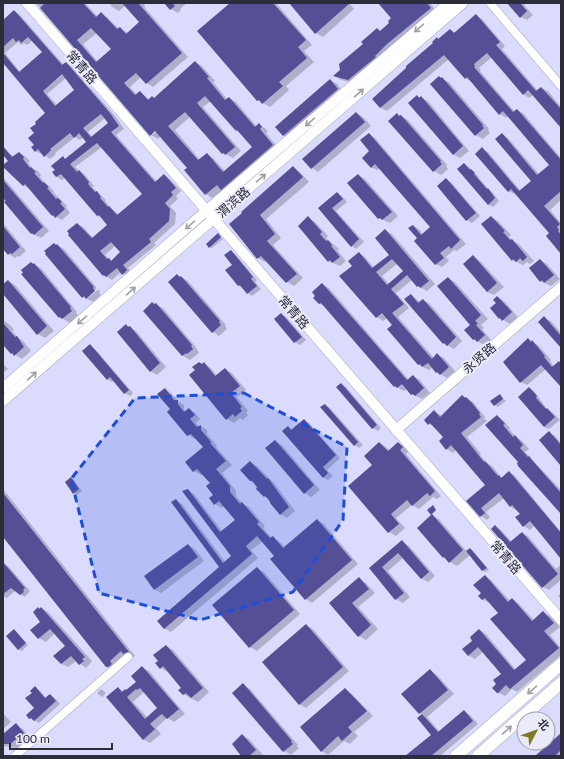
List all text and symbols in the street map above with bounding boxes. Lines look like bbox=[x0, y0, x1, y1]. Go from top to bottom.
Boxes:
one-way arrow bbox=[414, 24, 425, 33]
street label: 常青路 bbox=[63, 47, 101, 87]
one-way arrow bbox=[354, 88, 364, 98]
one-way arrow bbox=[305, 118, 315, 127]
one-way arrow bbox=[255, 174, 266, 183]
street label: 渭滨路 bbox=[213, 183, 253, 221]
one-way arrow bbox=[185, 221, 195, 230]
one-way arrow bbox=[125, 286, 136, 295]
street label: 常青路 bbox=[275, 292, 313, 332]
one-way arrow bbox=[76, 315, 87, 324]
street label: 永贤路 bbox=[459, 339, 499, 377]
one-way arrow bbox=[27, 371, 38, 380]
street label: 常青路 bbox=[487, 537, 525, 577]
one-way arrow bbox=[526, 685, 537, 694]
north arrow bbox=[516, 711, 556, 751]
text: 北 bbox=[535, 716, 552, 733]
scale bar bbox=[10, 725, 112, 751]
one-way arrow bbox=[502, 726, 512, 735]
text: 100 m bbox=[16, 731, 50, 746]

